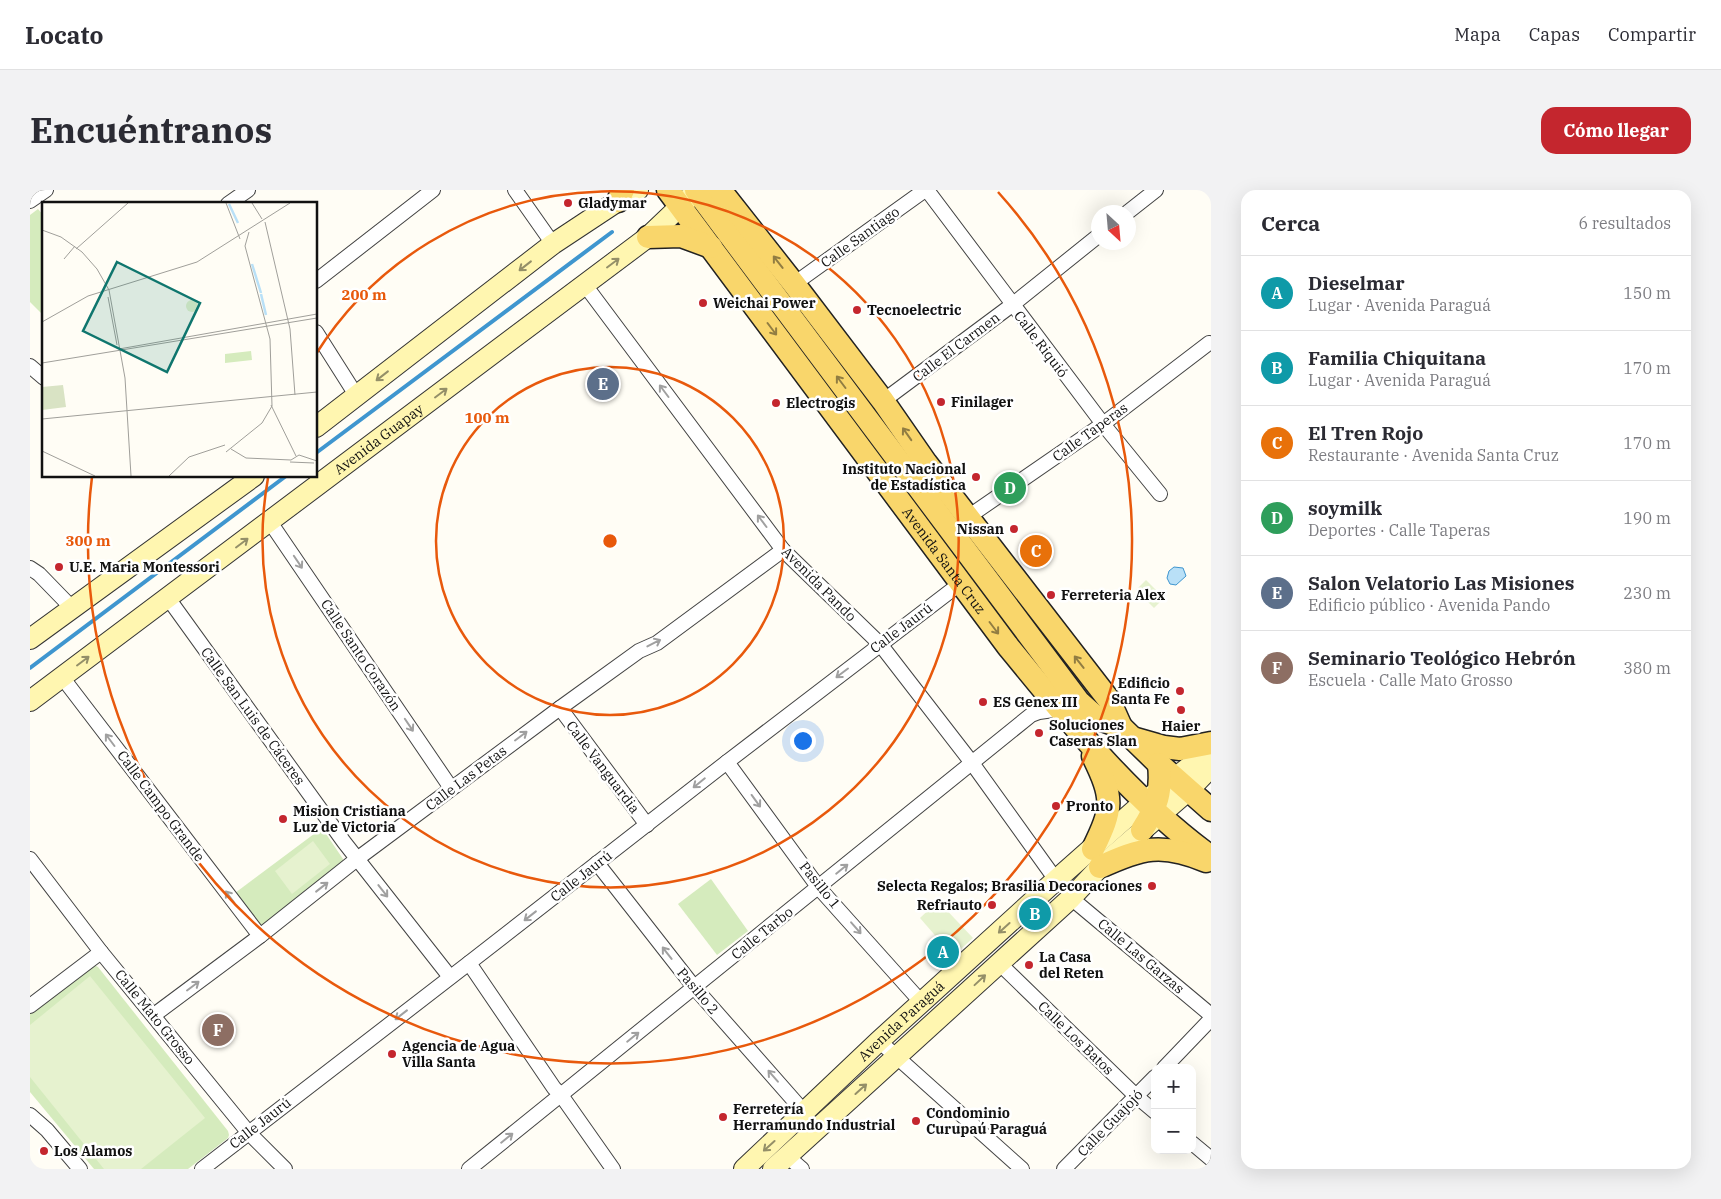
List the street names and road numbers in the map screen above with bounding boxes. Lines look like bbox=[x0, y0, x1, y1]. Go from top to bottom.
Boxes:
street label: Calle Santiago bbox=[817, 202, 903, 272]
street label: Calle Riquió bbox=[1010, 307, 1072, 381]
street label: Calle El Carmen bbox=[909, 308, 1003, 386]
street label: Calle Taperas bbox=[1049, 399, 1131, 465]
street label: Avenida Guapay bbox=[330, 400, 427, 479]
street label: Avenida Santa Cruz bbox=[898, 503, 990, 617]
street label: Avenida Pando bbox=[778, 543, 860, 625]
street label: Calle Santo Corazón bbox=[317, 596, 405, 714]
street label: Calle Jaurú bbox=[866, 599, 936, 657]
street label: Calle San Luis de Cáceres bbox=[197, 644, 309, 789]
street label: Calle Vanguardia bbox=[562, 717, 644, 817]
street label: Calle Las Petas bbox=[422, 741, 510, 814]
street label: Calle Campo Grande bbox=[113, 747, 209, 865]
street label: Calle Jaurú bbox=[547, 846, 616, 906]
street label: Pasillo 1 bbox=[796, 858, 844, 912]
street label: Calle Tarbo bbox=[727, 902, 797, 963]
street label: Calle Las Garzas bbox=[1094, 915, 1188, 998]
street label: Pasillo 2 bbox=[673, 964, 723, 1018]
street label: Calle Mato Grosso bbox=[111, 966, 199, 1068]
street label: Avenida Paraguá bbox=[854, 977, 948, 1065]
street label: Calle Los Batos bbox=[1034, 997, 1118, 1079]
street label: Calle Guajojó bbox=[1074, 1086, 1147, 1160]
street label: Calle Jaurú bbox=[226, 1093, 295, 1153]

